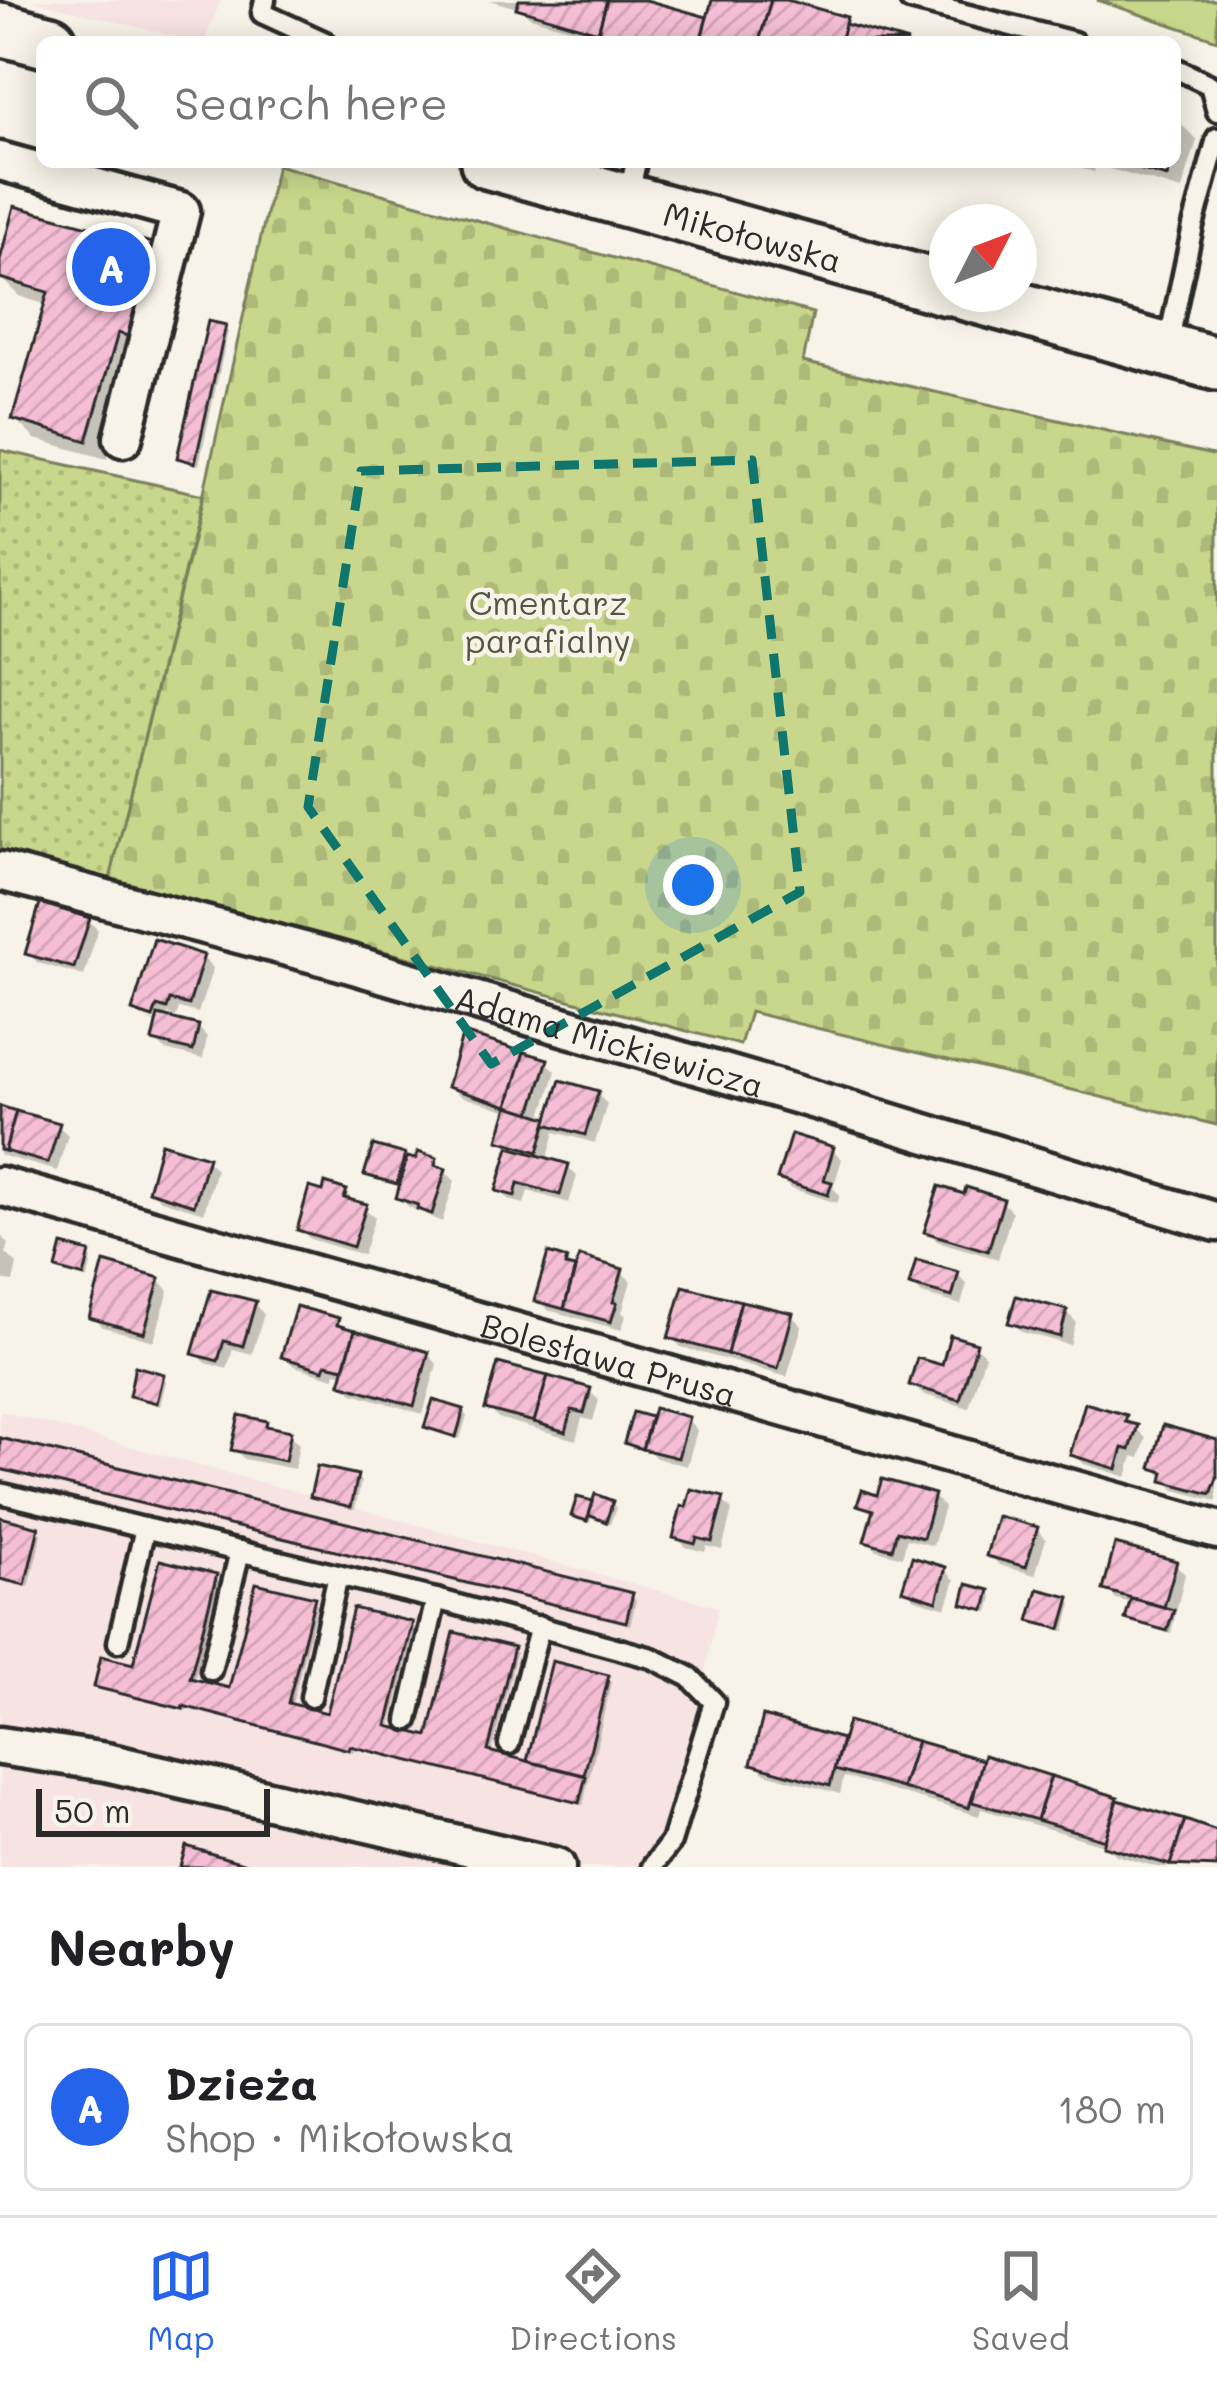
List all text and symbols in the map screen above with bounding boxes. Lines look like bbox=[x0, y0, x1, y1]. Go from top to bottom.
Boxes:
search box bbox=[36, 36, 1181, 168]
icon: search bbox=[78, 69, 144, 135]
text: Search here bbox=[174, 73, 448, 131]
street label: Mikołowska bbox=[659, 190, 847, 281]
north arrow bbox=[929, 204, 1037, 312]
pin: A bbox=[72, 222, 150, 312]
park label: Cmentarz parafialny bbox=[465, 580, 631, 662]
your location bbox=[663, 855, 723, 915]
street label: Adama Mickiewicza bbox=[451, 974, 769, 1105]
street label: Bolesława Prusa bbox=[476, 1302, 742, 1415]
scale bar bbox=[36, 1783, 270, 1836]
text: 50 m bbox=[54, 1788, 130, 1831]
text: Nearby bbox=[48, 1912, 235, 1979]
text: Dzieża bbox=[165, 2053, 318, 2111]
text: A bbox=[76, 2082, 104, 2133]
text: 180 m bbox=[1057, 2082, 1166, 2133]
text: Shop · Mikołowska bbox=[165, 2111, 514, 2162]
tab: Map bbox=[147, 2243, 215, 2358]
tab: Directions bbox=[509, 2243, 677, 2358]
tab: Saved bbox=[972, 2243, 1070, 2358]

